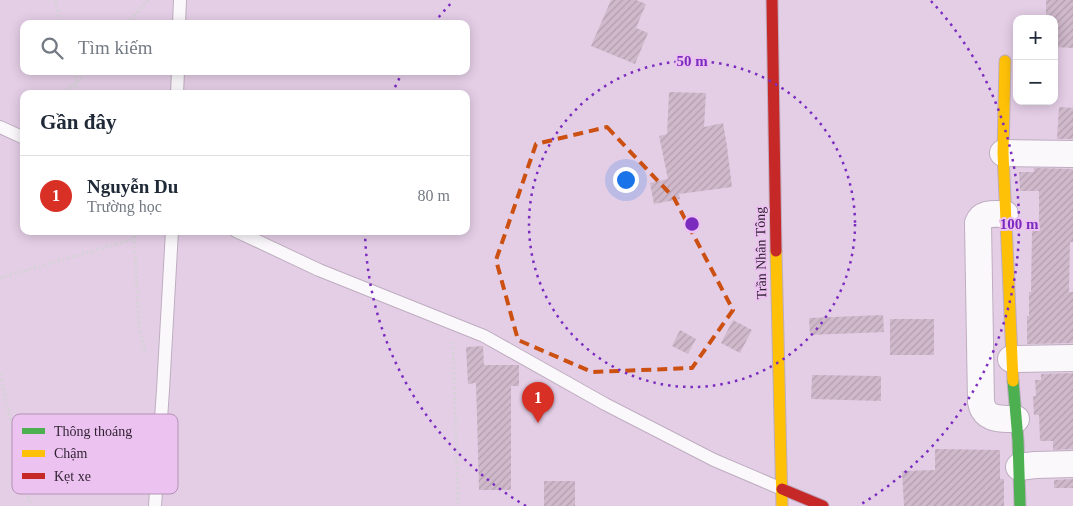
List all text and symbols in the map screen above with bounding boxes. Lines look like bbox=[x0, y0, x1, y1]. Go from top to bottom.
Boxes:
map controls bbox=[1013, 15, 1058, 105]
button: + bbox=[1013, 15, 1058, 60]
search box bbox=[20, 20, 470, 75]
icon: search bbox=[38, 34, 66, 62]
text: Tìm kiếm bbox=[78, 37, 152, 58]
text: 50 m bbox=[676, 53, 708, 69]
button: − bbox=[1013, 60, 1058, 105]
text: Gần đây bbox=[40, 110, 116, 134]
your location bbox=[613, 167, 639, 193]
text: Nguyễn Du bbox=[87, 176, 178, 197]
text: 1 bbox=[52, 187, 60, 204]
text: 80 m bbox=[418, 187, 450, 204]
text: Trường học bbox=[87, 198, 162, 215]
street label: Trần Nhân Tông bbox=[753, 207, 769, 299]
centre of rings bbox=[683, 215, 701, 233]
text: 100 m bbox=[1000, 216, 1039, 232]
pin: 1 bbox=[522, 382, 554, 423]
legend bbox=[12, 414, 178, 494]
text: Thông thoáng bbox=[54, 424, 132, 439]
text: Chậm bbox=[54, 446, 88, 461]
text: Kẹt xe bbox=[54, 469, 91, 484]

